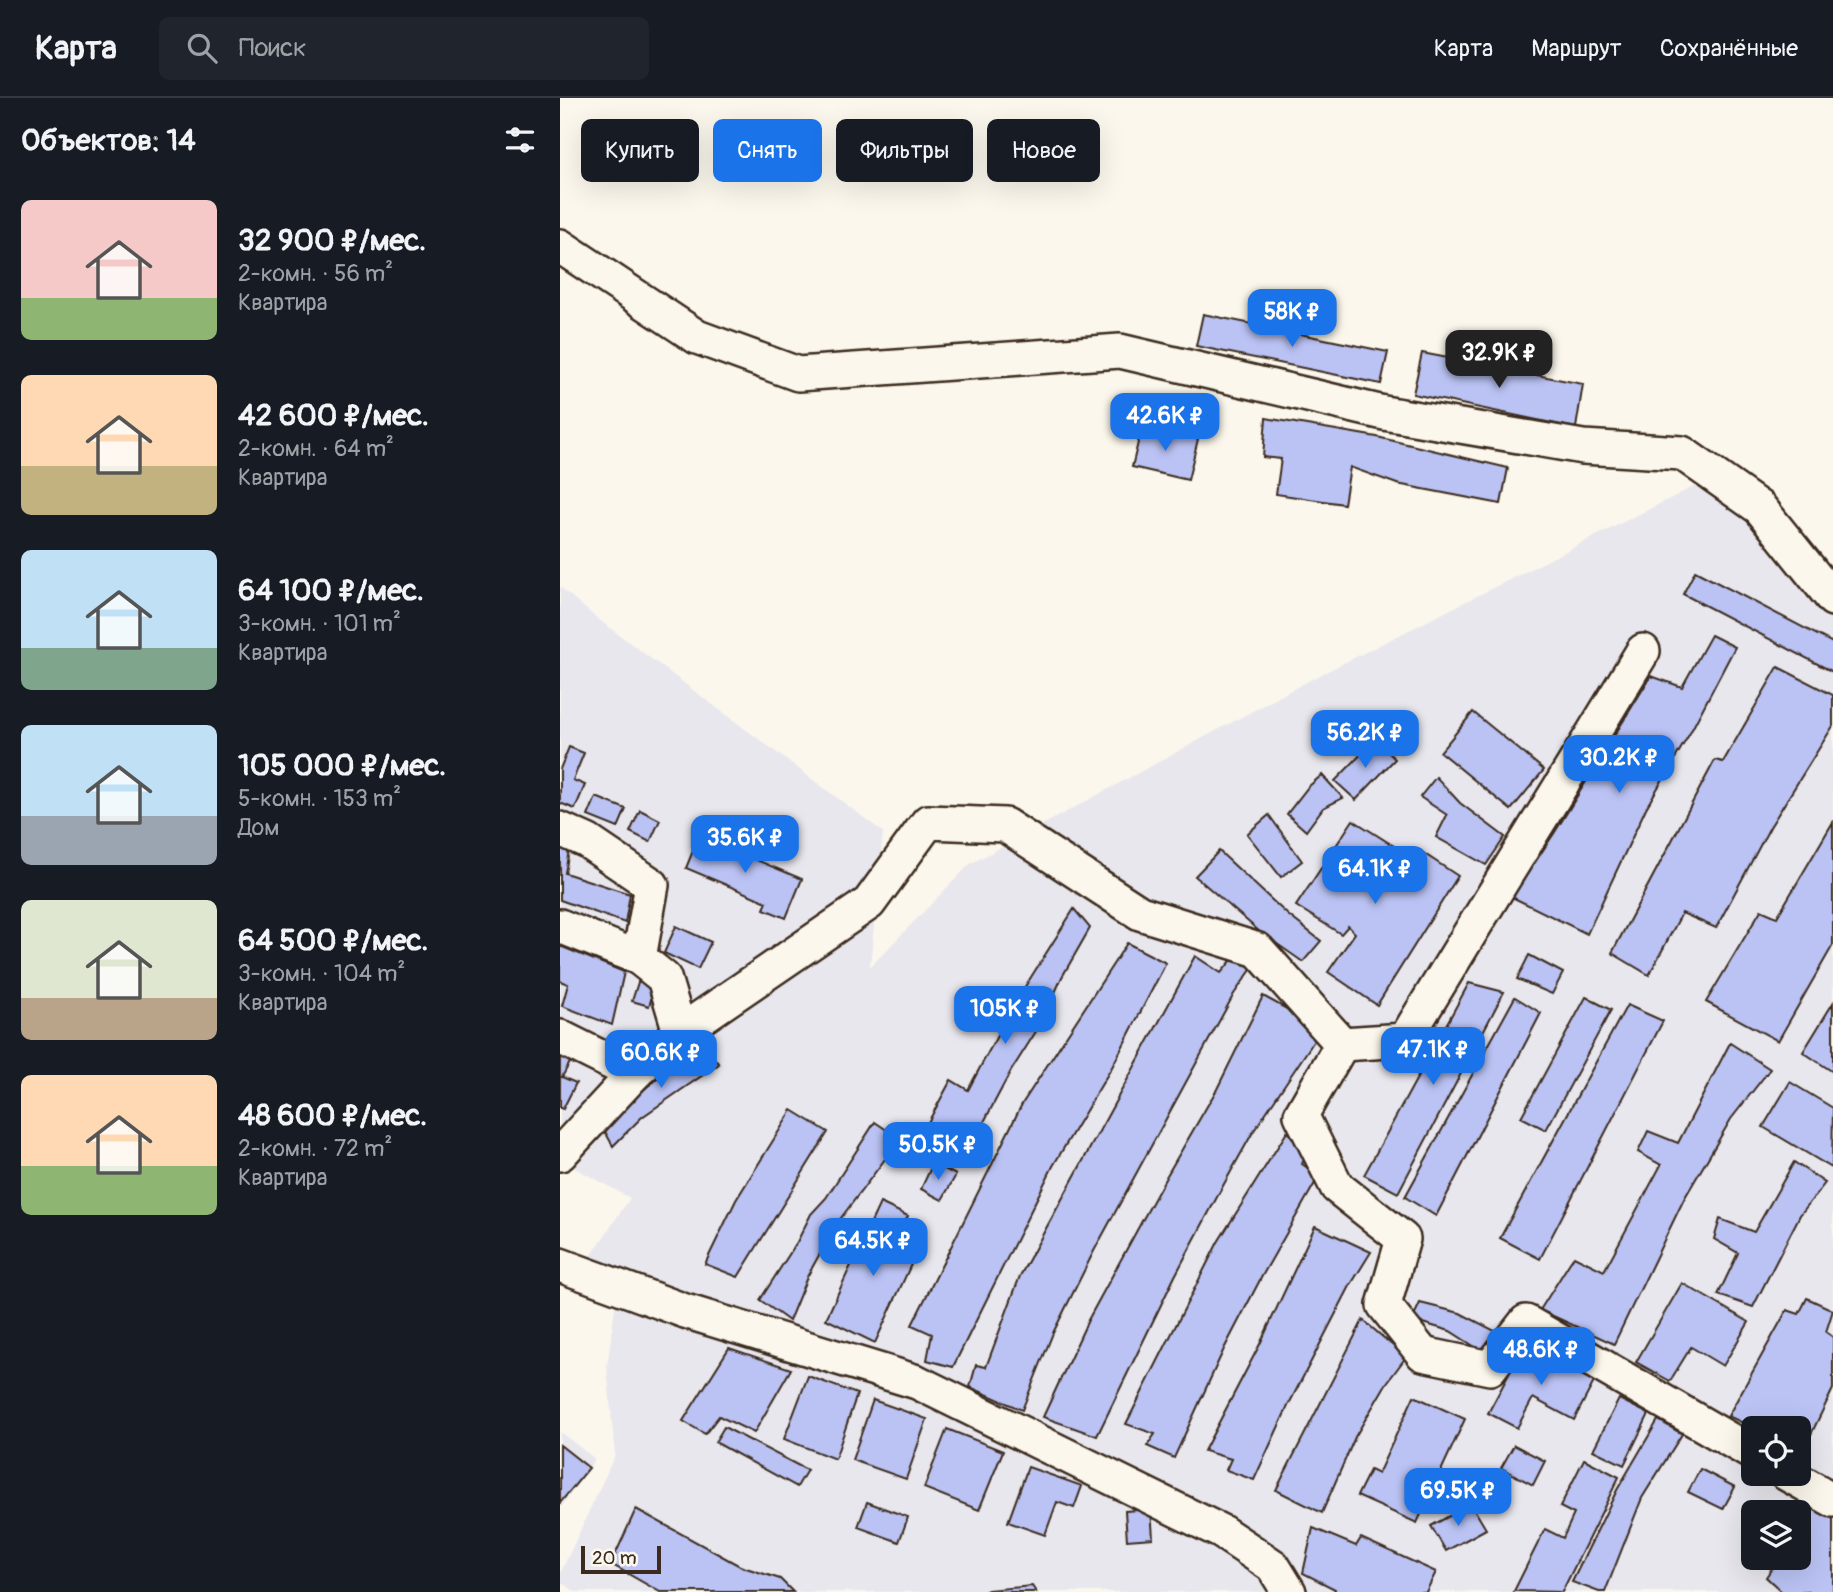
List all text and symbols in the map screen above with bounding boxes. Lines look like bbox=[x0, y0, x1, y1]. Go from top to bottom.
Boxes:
search box bbox=[159, 17, 649, 80]
text: Карта bbox=[35, 28, 117, 69]
icon: search bbox=[183, 29, 221, 67]
text: Поиск bbox=[239, 32, 307, 64]
text: Карта bbox=[1434, 34, 1493, 63]
text: Маршрут bbox=[1531, 34, 1622, 63]
text: Сохранённые bbox=[1660, 34, 1798, 63]
chip: Купить bbox=[581, 119, 699, 182]
chip: Снять bbox=[713, 119, 822, 182]
chip: Фильтры bbox=[836, 119, 973, 182]
chip: Новое bbox=[987, 119, 1100, 182]
icon: filters bbox=[501, 121, 539, 159]
text: Объектов: 14 bbox=[21, 122, 196, 159]
text: 32 900 ₽/мес. bbox=[238, 222, 426, 259]
icon: home bbox=[77, 228, 161, 312]
text: 2-комн. · 56 m² bbox=[238, 259, 393, 288]
text: Квартира bbox=[238, 288, 327, 317]
pin: 58K ₽ bbox=[1243, 289, 1341, 349]
text: 58K ₽ bbox=[1264, 297, 1320, 326]
pin: 32.9K ₽ bbox=[1434, 330, 1564, 390]
text: 32.9K ₽ bbox=[1461, 338, 1537, 367]
pin: 42.6K ₽ bbox=[1100, 394, 1230, 453]
text: 42 600 ₽/мес. bbox=[238, 397, 429, 434]
text: 42.6K ₽ bbox=[1126, 401, 1204, 430]
icon: home bbox=[77, 403, 161, 487]
text: 2-комн. · 64 m² bbox=[238, 434, 394, 463]
text: Квартира bbox=[238, 463, 327, 492]
text: 64 100 ₽/мес. bbox=[238, 572, 424, 609]
icon: home bbox=[77, 578, 161, 662]
text: 3-комн. · 101 m² bbox=[238, 609, 401, 638]
text: Квартира bbox=[238, 638, 327, 667]
pin: 56.2K ₽ bbox=[1300, 710, 1430, 770]
text: 56.2K ₽ bbox=[1327, 718, 1403, 747]
pin: 30.2K ₽ bbox=[1554, 736, 1684, 795]
text: 30.2K ₽ bbox=[1579, 743, 1659, 772]
text: 105 000 ₽/мес. bbox=[238, 747, 446, 784]
icon: home bbox=[77, 753, 161, 837]
text: 5-комн. · 153 m² bbox=[238, 784, 401, 813]
text: Дом bbox=[238, 813, 279, 842]
pin: 35.6K ₽ bbox=[680, 816, 810, 875]
text: 35.6K ₽ bbox=[707, 823, 783, 852]
pin: 64.1K ₽ bbox=[1310, 846, 1440, 906]
text: 64.1K ₽ bbox=[1338, 854, 1412, 883]
text: 64 500 ₽/мес. bbox=[238, 922, 428, 959]
icon: home bbox=[77, 928, 161, 1012]
text: 3-комн. · 104 m² bbox=[238, 959, 405, 988]
pin: 105K ₽ bbox=[948, 986, 1062, 1046]
text: Квартира bbox=[238, 988, 327, 1017]
text: 105K ₽ bbox=[970, 994, 1040, 1023]
pin: 47.1K ₽ bbox=[1368, 1028, 1498, 1087]
pin: 60.6K ₽ bbox=[596, 1030, 726, 1090]
text: 47.1K ₽ bbox=[1397, 1035, 1469, 1064]
text: 60.6K ₽ bbox=[621, 1038, 701, 1067]
text: 48 600 ₽/мес. bbox=[238, 1097, 427, 1134]
icon: home bbox=[77, 1103, 161, 1187]
pin: 50.5K ₽ bbox=[873, 1122, 1003, 1182]
text: 50.5K ₽ bbox=[899, 1130, 977, 1159]
text: 2-комн. · 72 m² bbox=[238, 1134, 392, 1163]
text: Квартира bbox=[238, 1163, 327, 1192]
pin: 64.5K ₽ bbox=[808, 1218, 938, 1278]
text: 64.5K ₽ bbox=[835, 1226, 911, 1255]
pin: 48.6K ₽ bbox=[1476, 1328, 1606, 1387]
text: 48.6K ₽ bbox=[1503, 1335, 1579, 1364]
map controls bbox=[1741, 1416, 1811, 1570]
button: locate bbox=[1741, 1416, 1811, 1486]
pin: 69.5K ₽ bbox=[1393, 1468, 1523, 1528]
text: 69.5K ₽ bbox=[1420, 1476, 1496, 1505]
button: layers bbox=[1741, 1500, 1811, 1570]
scale bar bbox=[581, 1543, 662, 1575]
text: 20 m bbox=[592, 1546, 637, 1570]

